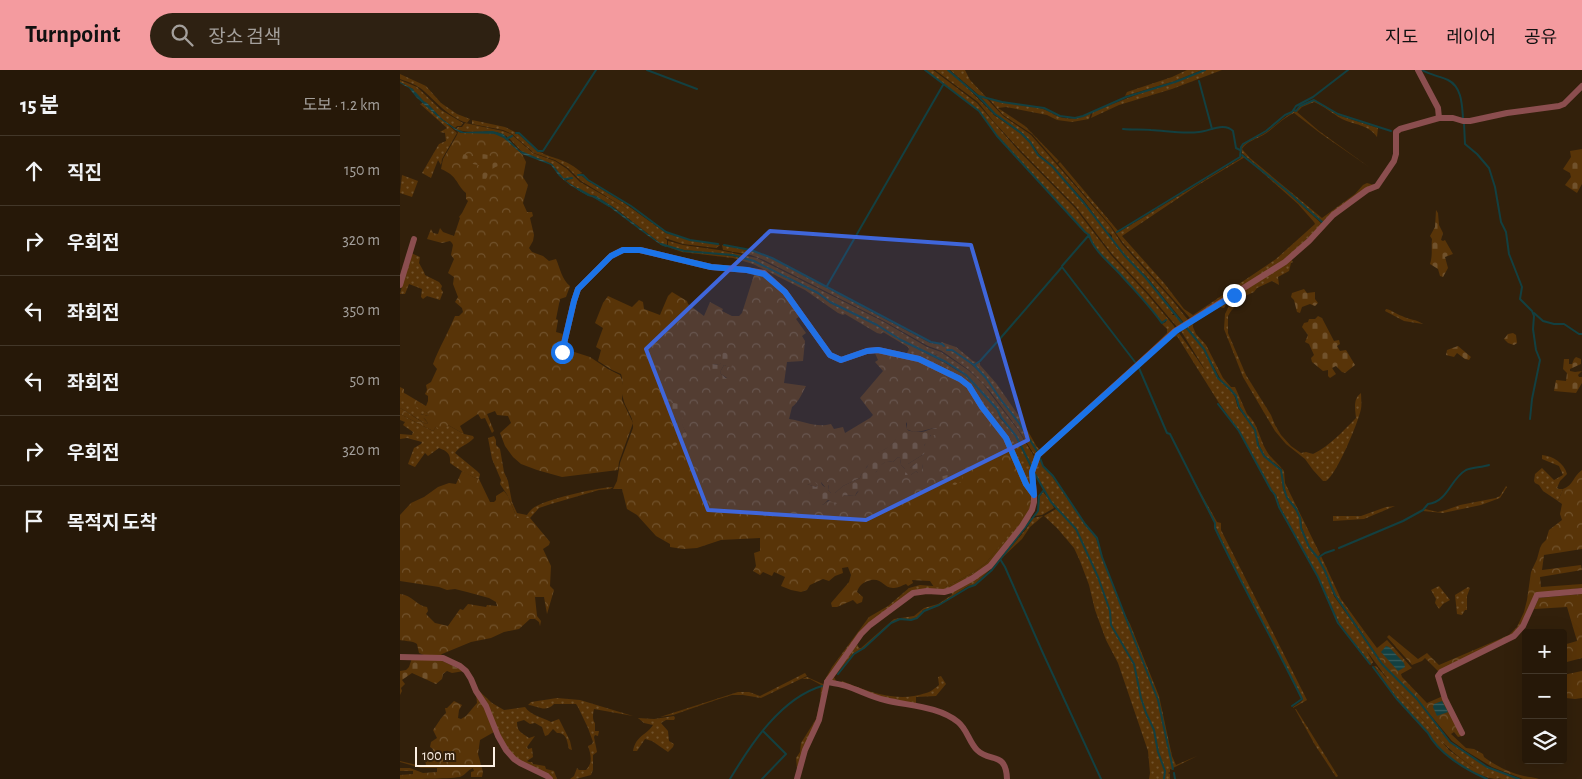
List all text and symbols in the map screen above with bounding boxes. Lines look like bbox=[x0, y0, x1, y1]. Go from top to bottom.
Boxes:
search box bbox=[150, 13, 500, 58]
icon: search bbox=[168, 21, 196, 49]
text: Turnpoint bbox=[25, 23, 120, 47]
text: 장소 검색 bbox=[208, 28, 281, 47]
text: 지도 bbox=[1385, 29, 1418, 47]
text: 레이어 bbox=[1446, 29, 1496, 47]
text: 공유 bbox=[1524, 29, 1557, 47]
text: 15 분 bbox=[20, 95, 59, 116]
text: 도보 · 1.2 km bbox=[302, 97, 380, 113]
icon: ahead bbox=[20, 157, 48, 185]
text: 150 m bbox=[344, 162, 380, 178]
text: 직진 bbox=[67, 164, 102, 183]
icon: right bbox=[20, 227, 48, 255]
text: 320 m bbox=[342, 232, 380, 248]
text: 우회전 bbox=[67, 234, 119, 253]
route end bbox=[1223, 284, 1246, 307]
icon: left bbox=[20, 297, 48, 325]
text: 350 m bbox=[343, 302, 380, 318]
text: 좌회전 bbox=[67, 304, 119, 323]
route start bbox=[551, 341, 574, 364]
icon: left bbox=[20, 367, 48, 395]
text: 50 m bbox=[349, 372, 380, 388]
text: 좌회전 bbox=[67, 374, 119, 393]
icon: right bbox=[20, 437, 48, 465]
text: 320 m bbox=[342, 442, 380, 458]
text: 우회전 bbox=[67, 444, 119, 463]
icon: arrive bbox=[20, 507, 48, 535]
text: 목적지 도착 bbox=[67, 514, 157, 533]
map controls bbox=[1522, 629, 1567, 764]
button: + bbox=[1522, 629, 1567, 674]
button: − bbox=[1522, 674, 1567, 719]
button: layers bbox=[1522, 719, 1567, 764]
scale bar bbox=[415, 744, 495, 767]
text: 100 m bbox=[422, 749, 455, 763]

